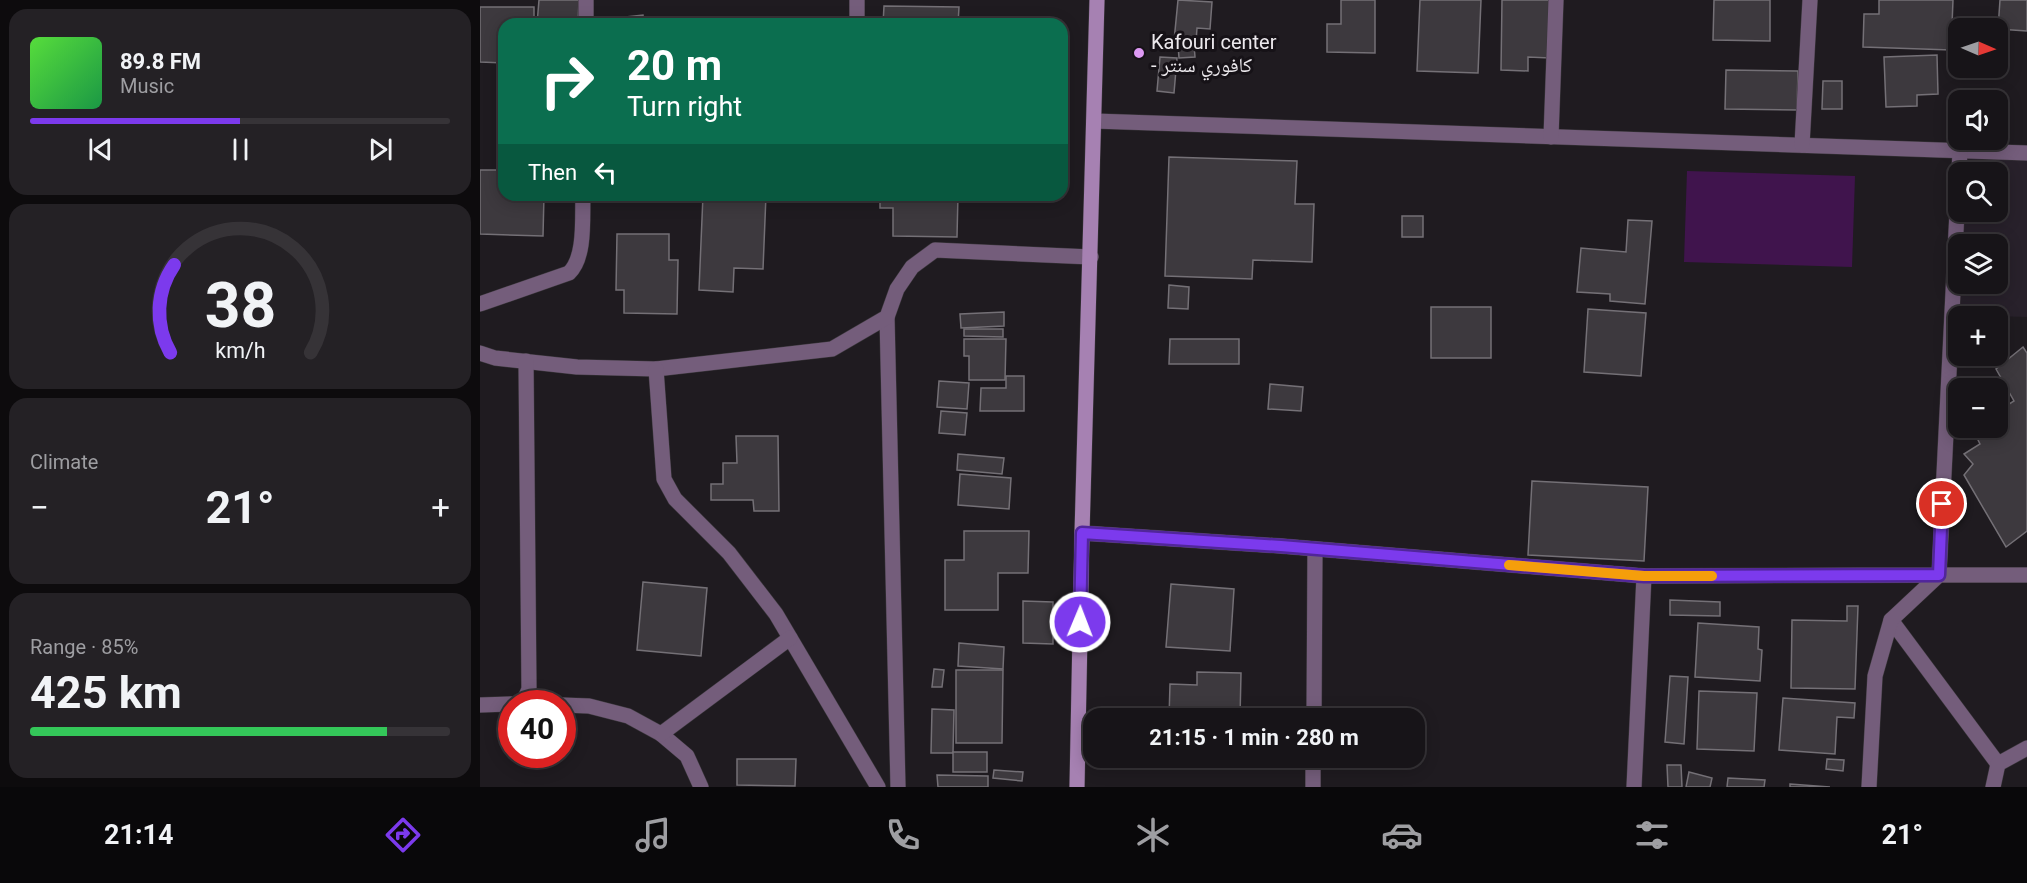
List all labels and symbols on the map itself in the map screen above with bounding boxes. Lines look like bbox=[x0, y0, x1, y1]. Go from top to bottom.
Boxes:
north arrow bbox=[1948, 18, 2008, 78]
place label: Kafouri center - كافوري سنتر bbox=[1151, 30, 1277, 81]
marker: Kafouri center - كافوري سنتر bbox=[1132, 46, 1146, 60]
pin bbox=[1916, 478, 1967, 529]
position arrow bbox=[1048, 590, 1112, 654]
speed limit sign: 40 bbox=[498, 690, 576, 768]

